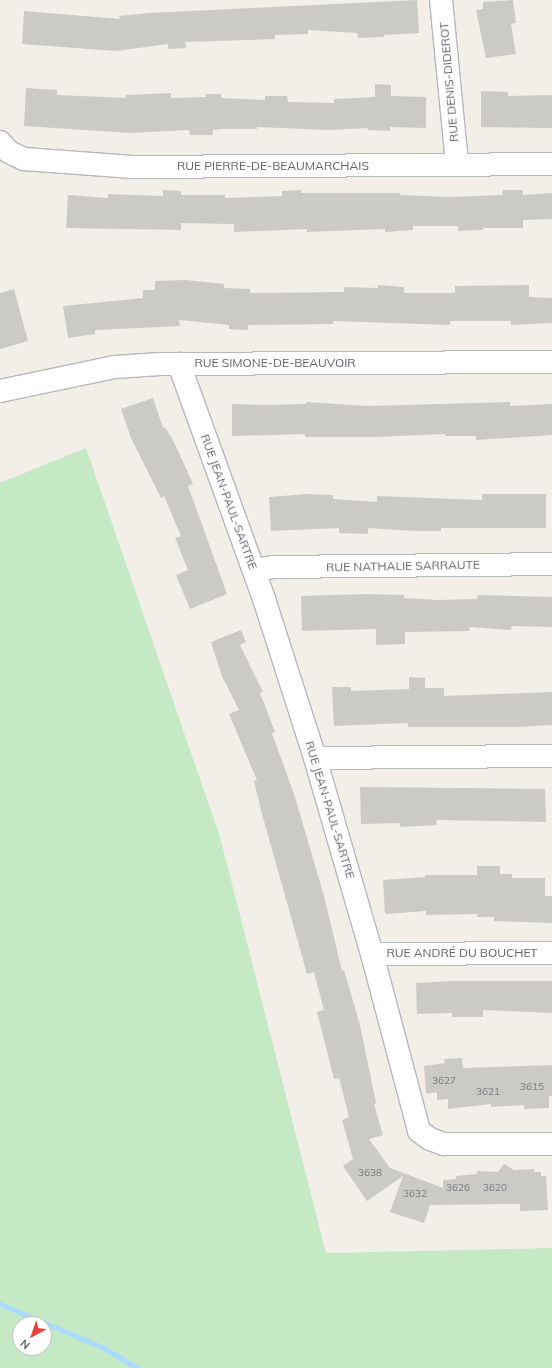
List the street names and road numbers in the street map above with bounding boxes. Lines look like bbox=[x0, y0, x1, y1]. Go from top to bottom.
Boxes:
street label: RUE DENIS-DIDEROT bbox=[437, 21, 461, 143]
street label: RUE PIERRE-DE-BEAUMARCHAIS bbox=[177, 159, 369, 173]
street label: RUE SIMONE-DE-BEAUVOIR bbox=[194, 356, 356, 370]
street label: RUE JEAN-PAUL-SARTRE bbox=[198, 432, 260, 572]
street label: RUE NATHALIE SARRAUTE bbox=[326, 557, 480, 575]
street label: RUE JEAN-PAUL-SARTRE bbox=[302, 739, 358, 881]
street label: RUE ANDRÉ DU BOUCHET bbox=[386, 946, 538, 960]

